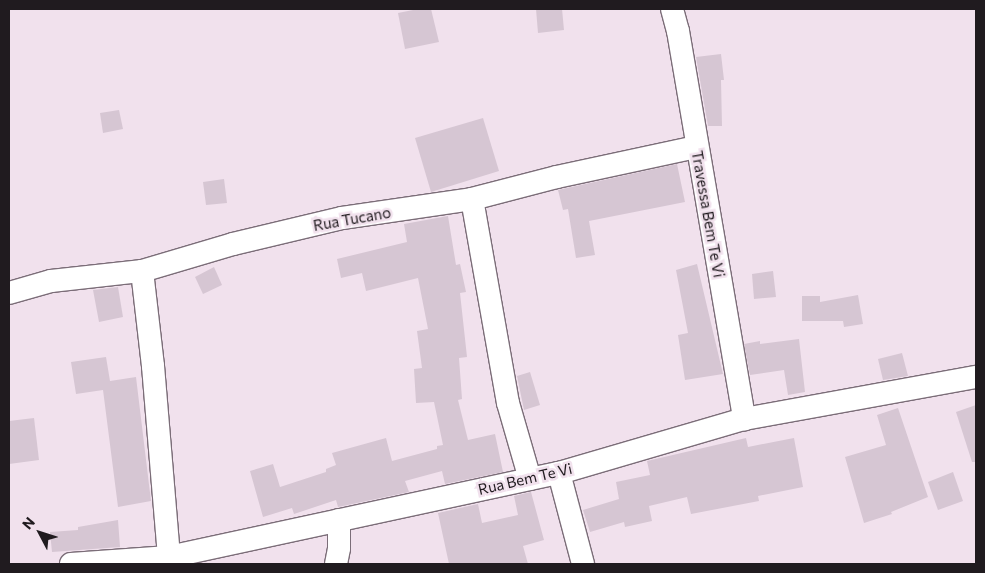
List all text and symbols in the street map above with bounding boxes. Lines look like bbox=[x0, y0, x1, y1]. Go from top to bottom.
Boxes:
street label: Travessa Bem Te Vi bbox=[688, 149, 728, 279]
street label: Rua Tucano bbox=[312, 203, 392, 235]
street label: Rua Bem Te Vi bbox=[476, 459, 574, 499]
north arrow bbox=[15, 508, 65, 558]
text: N bbox=[18, 514, 38, 533]

